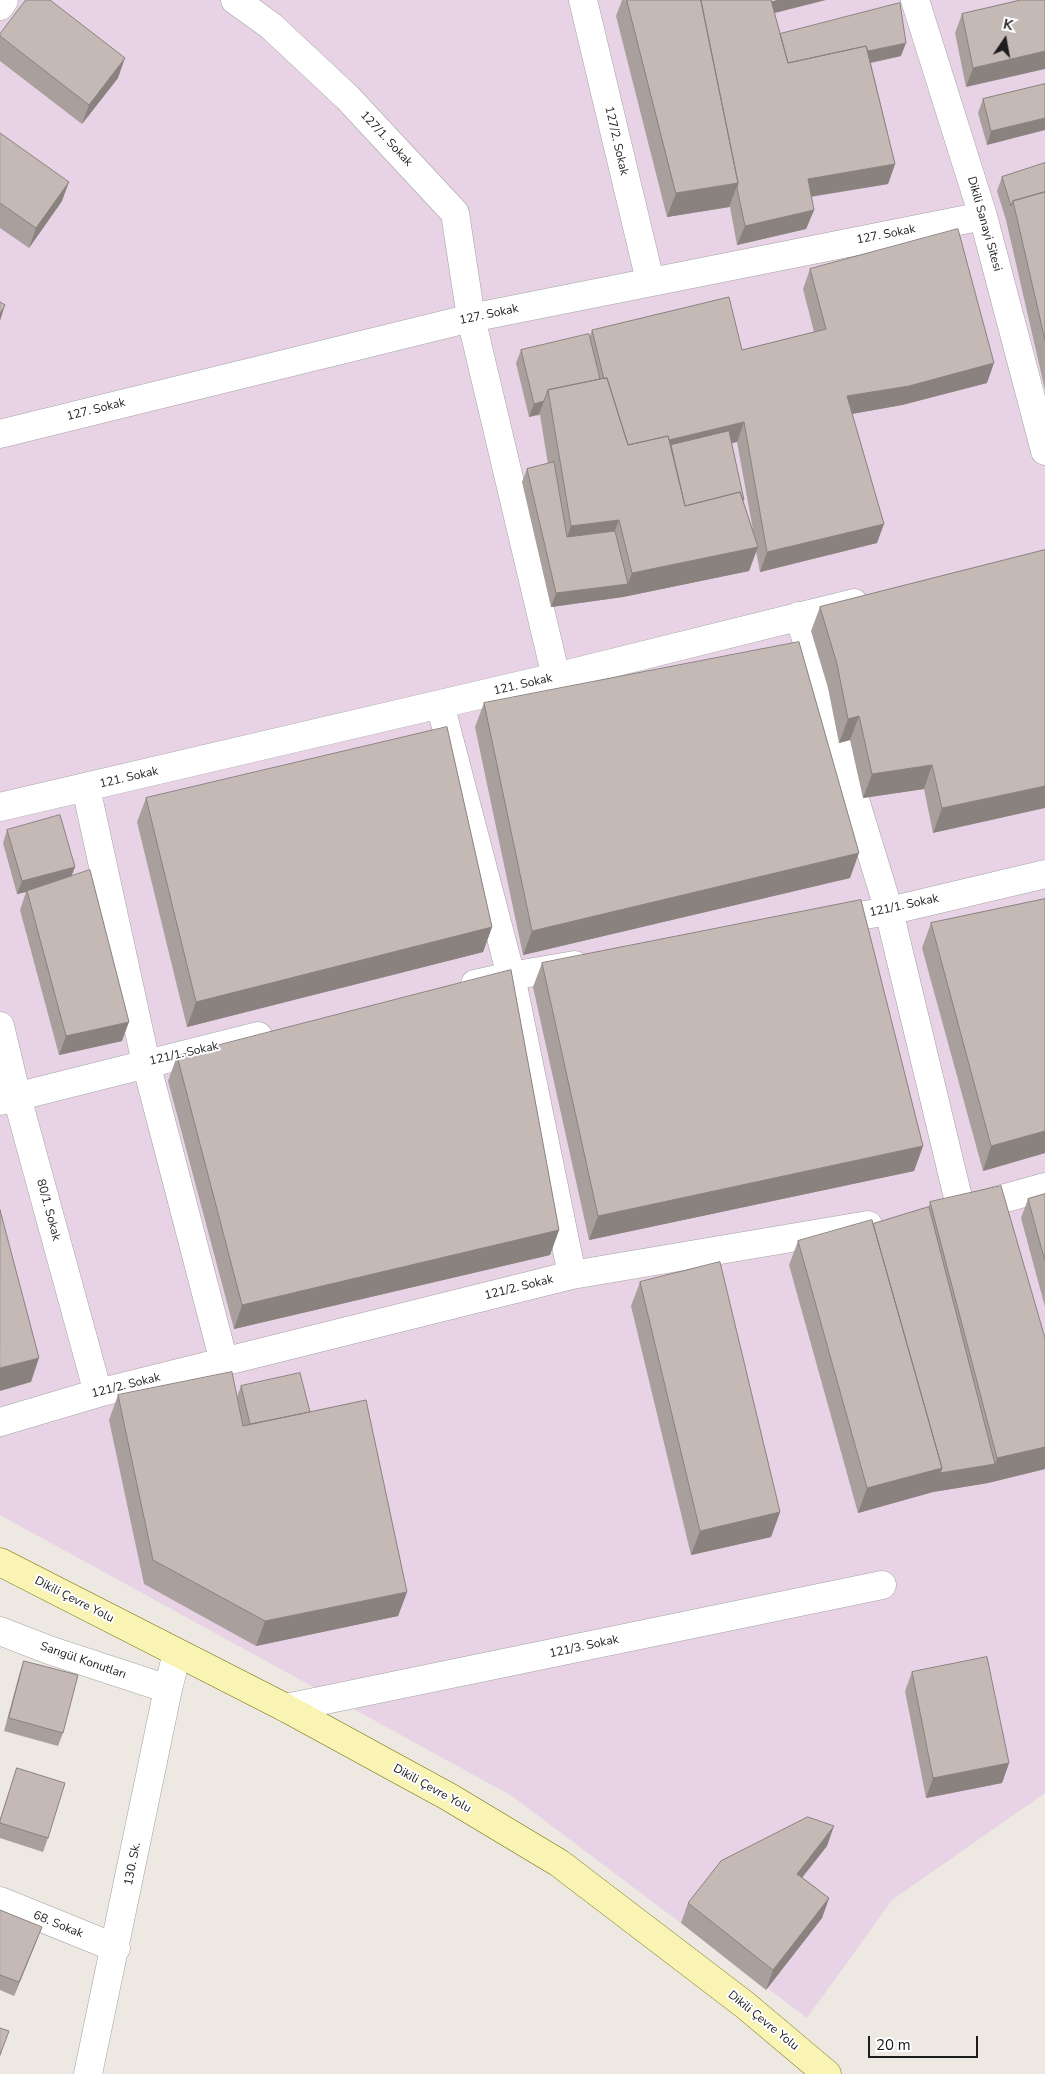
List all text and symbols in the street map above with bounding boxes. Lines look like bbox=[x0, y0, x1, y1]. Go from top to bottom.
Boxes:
north arrow bbox=[980, 15, 1030, 65]
text: K bbox=[1002, 15, 1015, 35]
street label: 127/2. Sokak bbox=[601, 105, 631, 177]
street label: 127/1. Sokak bbox=[357, 108, 415, 170]
street label: Dikili Sanayi Sitesi bbox=[964, 175, 1004, 273]
street label: 127. Sokak bbox=[855, 222, 917, 248]
street label: 127. Sokak bbox=[458, 302, 520, 328]
street label: 127. Sokak bbox=[65, 396, 127, 424]
street label: 121. Sokak bbox=[492, 671, 554, 699]
street label: 121. Sokak bbox=[98, 764, 160, 792]
street label: 121/1. Sokak bbox=[868, 892, 940, 920]
street label: 121/1. Sokak bbox=[148, 1039, 220, 1069]
street label: 80/1. Sokak bbox=[33, 1178, 63, 1242]
street label: 121/2. Sokak bbox=[483, 1273, 555, 1303]
street label: 121/2. Sokak bbox=[90, 1371, 162, 1401]
street label: Dikili Çevre Yolu bbox=[32, 1574, 116, 1626]
street label: 121/3. Sokak bbox=[548, 1633, 620, 1661]
street label: Sarıgül Konutları bbox=[38, 1640, 128, 1682]
street label: Dikili Çevre Yolu bbox=[391, 1762, 473, 1816]
street label: 130. Sk. bbox=[122, 1841, 144, 1887]
street label: 68. Sokak bbox=[31, 1908, 85, 1942]
street label: Dikili Çevre Yolu bbox=[725, 1988, 801, 2054]
scale bar bbox=[870, 2026, 980, 2058]
text: 20 m bbox=[876, 2035, 911, 2055]

